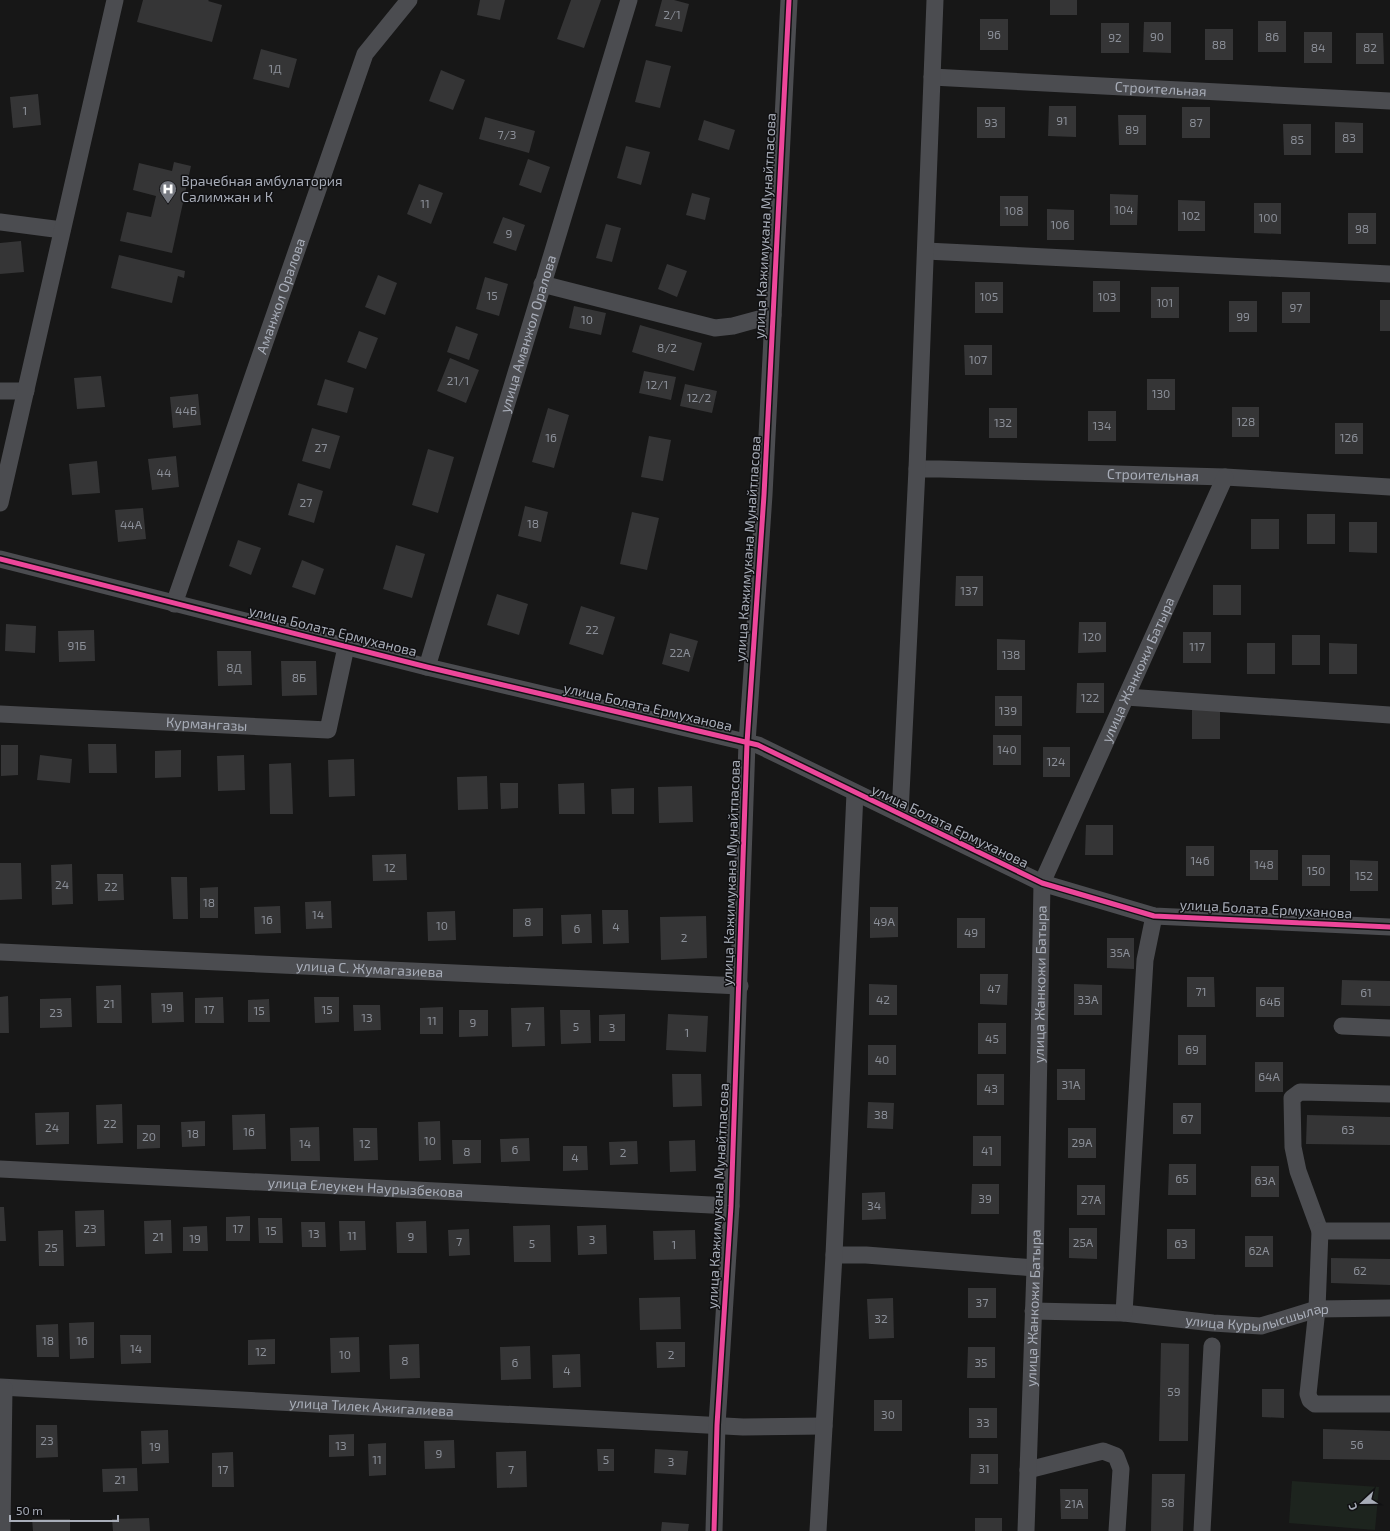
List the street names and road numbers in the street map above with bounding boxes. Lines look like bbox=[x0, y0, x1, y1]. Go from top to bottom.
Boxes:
street label: Строительная bbox=[1114, 78, 1207, 99]
street label: улица Кажимукана Мунайтпасова bbox=[750, 112, 779, 340]
street label: Аманжол Оралова bbox=[252, 236, 308, 356]
street label: улица Аманжол Оралова bbox=[496, 253, 559, 415]
street label: улица Кажимукана Мунайтпасова bbox=[731, 435, 764, 663]
street label: Строительная bbox=[1107, 465, 1199, 484]
street label: улица Жанкожи Батыра bbox=[1097, 594, 1178, 745]
street label: улица Болата Ермуханова bbox=[247, 601, 419, 660]
street label: улица Болата Ермуханова bbox=[562, 679, 734, 734]
street label: Курмангазы bbox=[166, 713, 248, 734]
street label: улица Кажимукана Мунайтпасова bbox=[718, 760, 743, 986]
street label: улица Болата Ермуханова bbox=[869, 780, 1031, 871]
street label: улица Болата Ермуханова bbox=[1179, 895, 1353, 922]
street label: улица Жанкожи Батыра bbox=[1030, 905, 1050, 1063]
street label: улица С. Жумагазиева bbox=[296, 957, 444, 980]
street label: улица Кажимукана Мунайтпасова bbox=[703, 1082, 732, 1310]
street label: улица Елеукен Наурызбекова bbox=[267, 1174, 464, 1200]
street label: улица Жанкожи Батыра bbox=[1022, 1229, 1044, 1387]
street label: улица Курылысшылар bbox=[1185, 1299, 1329, 1334]
street label: улица Тилек Ажигалиева bbox=[289, 1394, 454, 1419]

